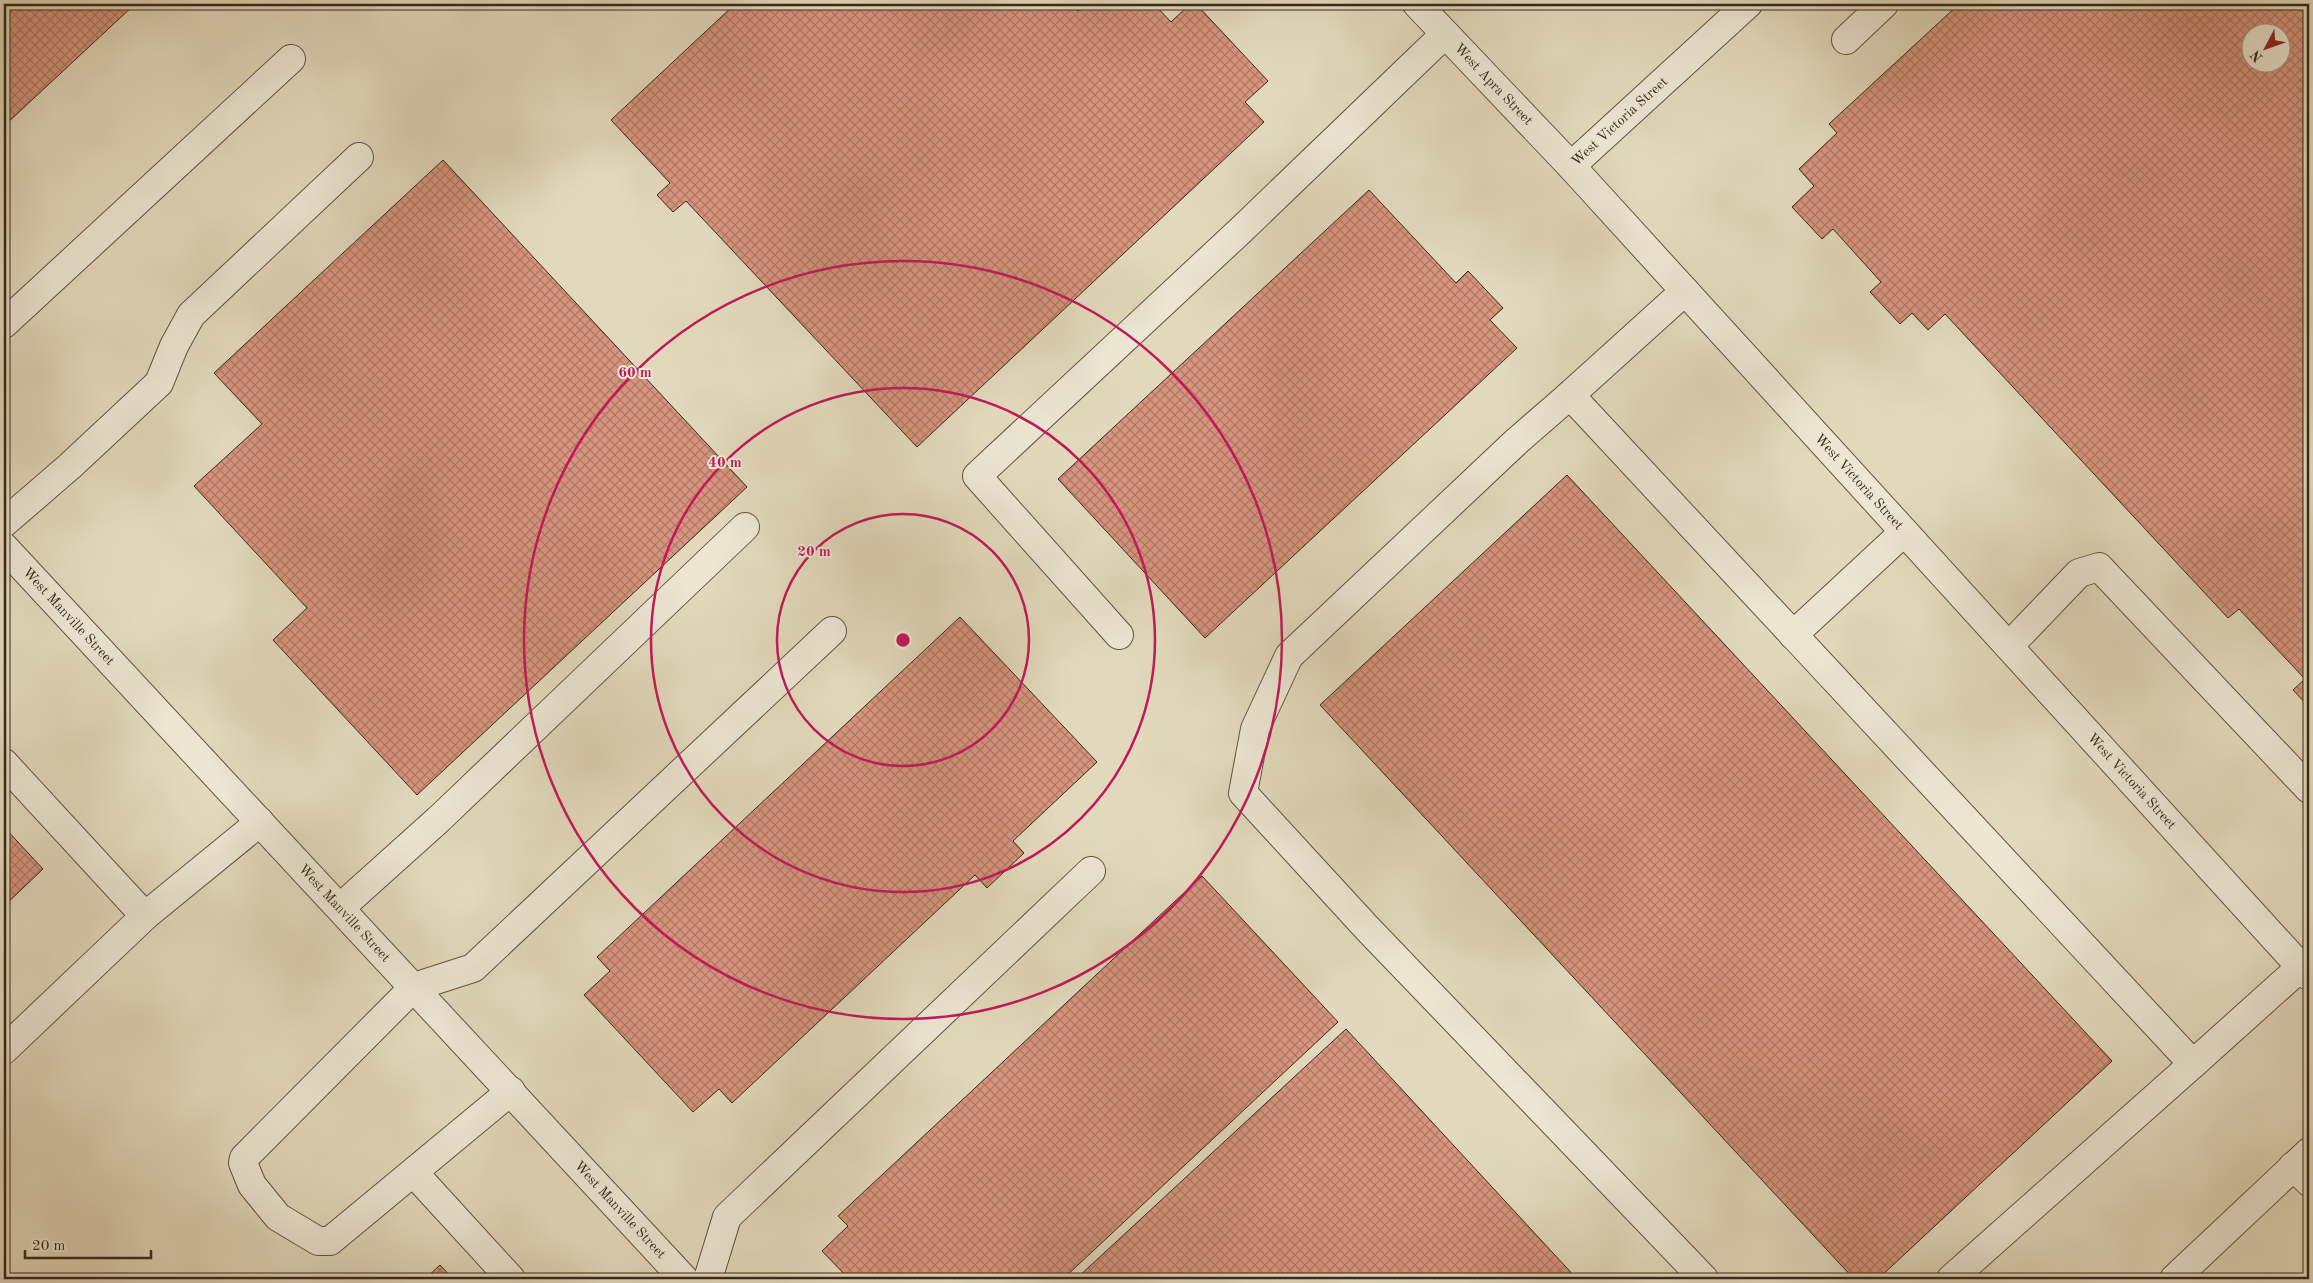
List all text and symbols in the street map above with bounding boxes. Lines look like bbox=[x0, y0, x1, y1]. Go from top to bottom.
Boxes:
north arrow bbox=[2240, 22, 2290, 72]
street label: West Apra Street bbox=[1452, 41, 1535, 128]
text: N bbox=[2248, 47, 2266, 65]
street label: West Victoria Street bbox=[1569, 74, 1670, 169]
text: 60 m bbox=[618, 366, 652, 381]
street label: West Victoria Street bbox=[1812, 431, 1906, 533]
text: 40 m bbox=[708, 456, 742, 471]
text: 20 m bbox=[797, 545, 831, 560]
street label: West Manville Street bbox=[20, 565, 117, 668]
centre of rings bbox=[894, 631, 912, 649]
street label: West Victoria Street bbox=[2085, 731, 2179, 832]
street label: West Manville Street bbox=[296, 862, 393, 965]
street label: West Manville Street bbox=[571, 1159, 669, 1262]
scale bar bbox=[25, 1228, 151, 1260]
text: 20 m bbox=[32, 1239, 66, 1254]

